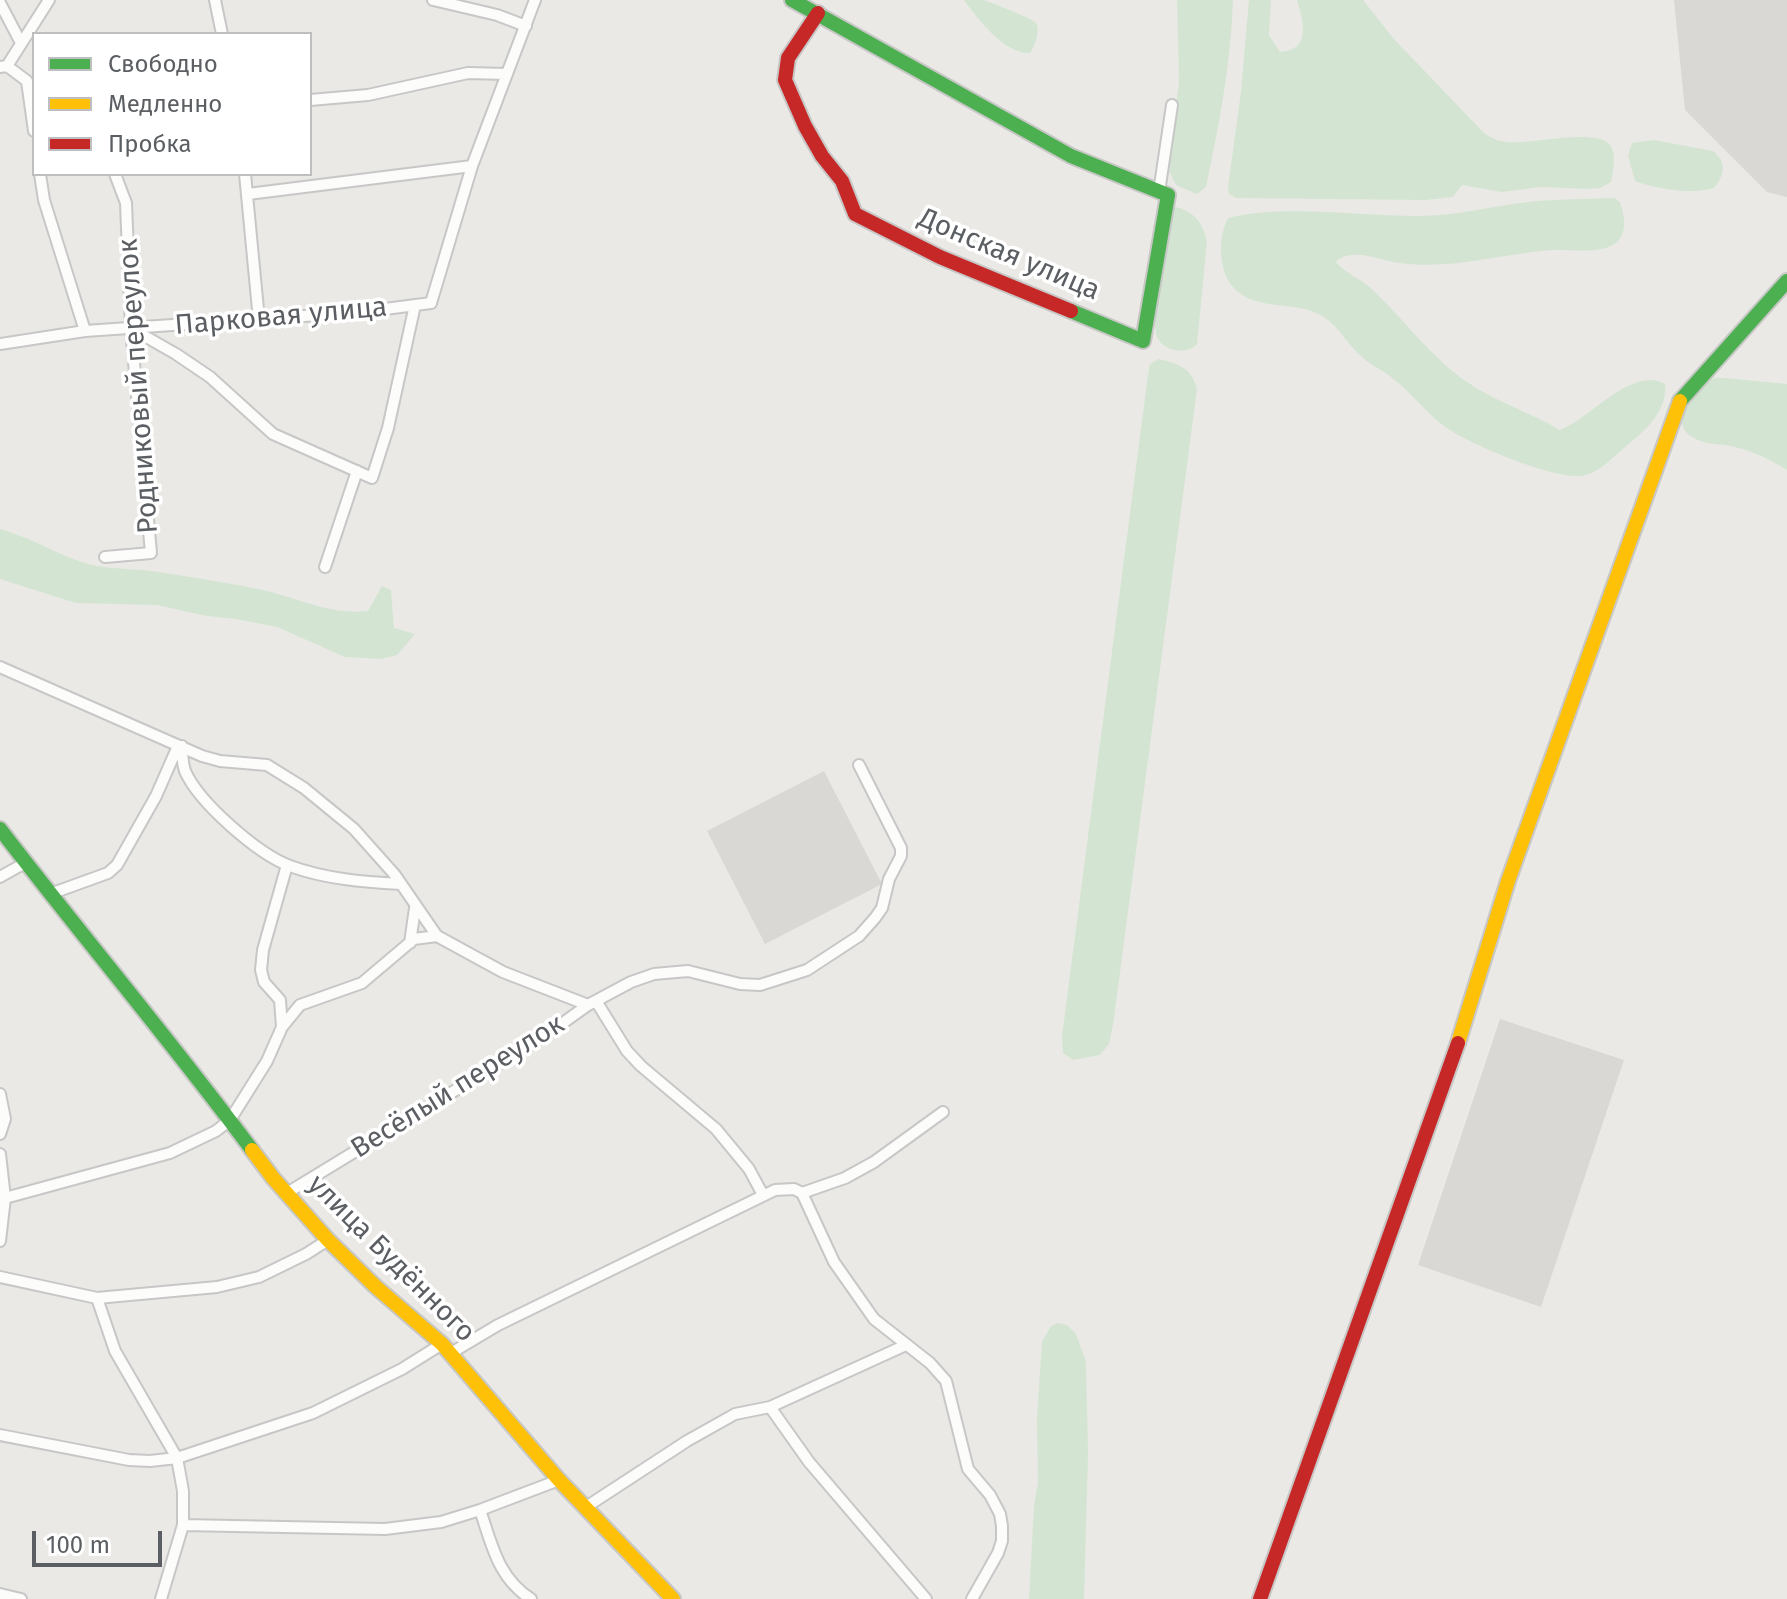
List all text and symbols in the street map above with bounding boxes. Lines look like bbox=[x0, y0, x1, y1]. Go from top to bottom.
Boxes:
legend bbox=[32, 32, 312, 176]
text: Свободно bbox=[108, 50, 218, 78]
text: Медленно bbox=[108, 90, 222, 118]
text: Пробка bbox=[108, 130, 192, 158]
street label: Донская улица bbox=[913, 202, 1105, 308]
street label: Родниковый переулок bbox=[112, 237, 166, 535]
street label: Парковая улица bbox=[173, 291, 389, 343]
street label: Весёлый переулок bbox=[345, 1008, 571, 1166]
street label: улица Будённого bbox=[300, 1168, 482, 1350]
scale bar bbox=[36, 1515, 166, 1565]
text: 100 m bbox=[46, 1531, 110, 1559]

